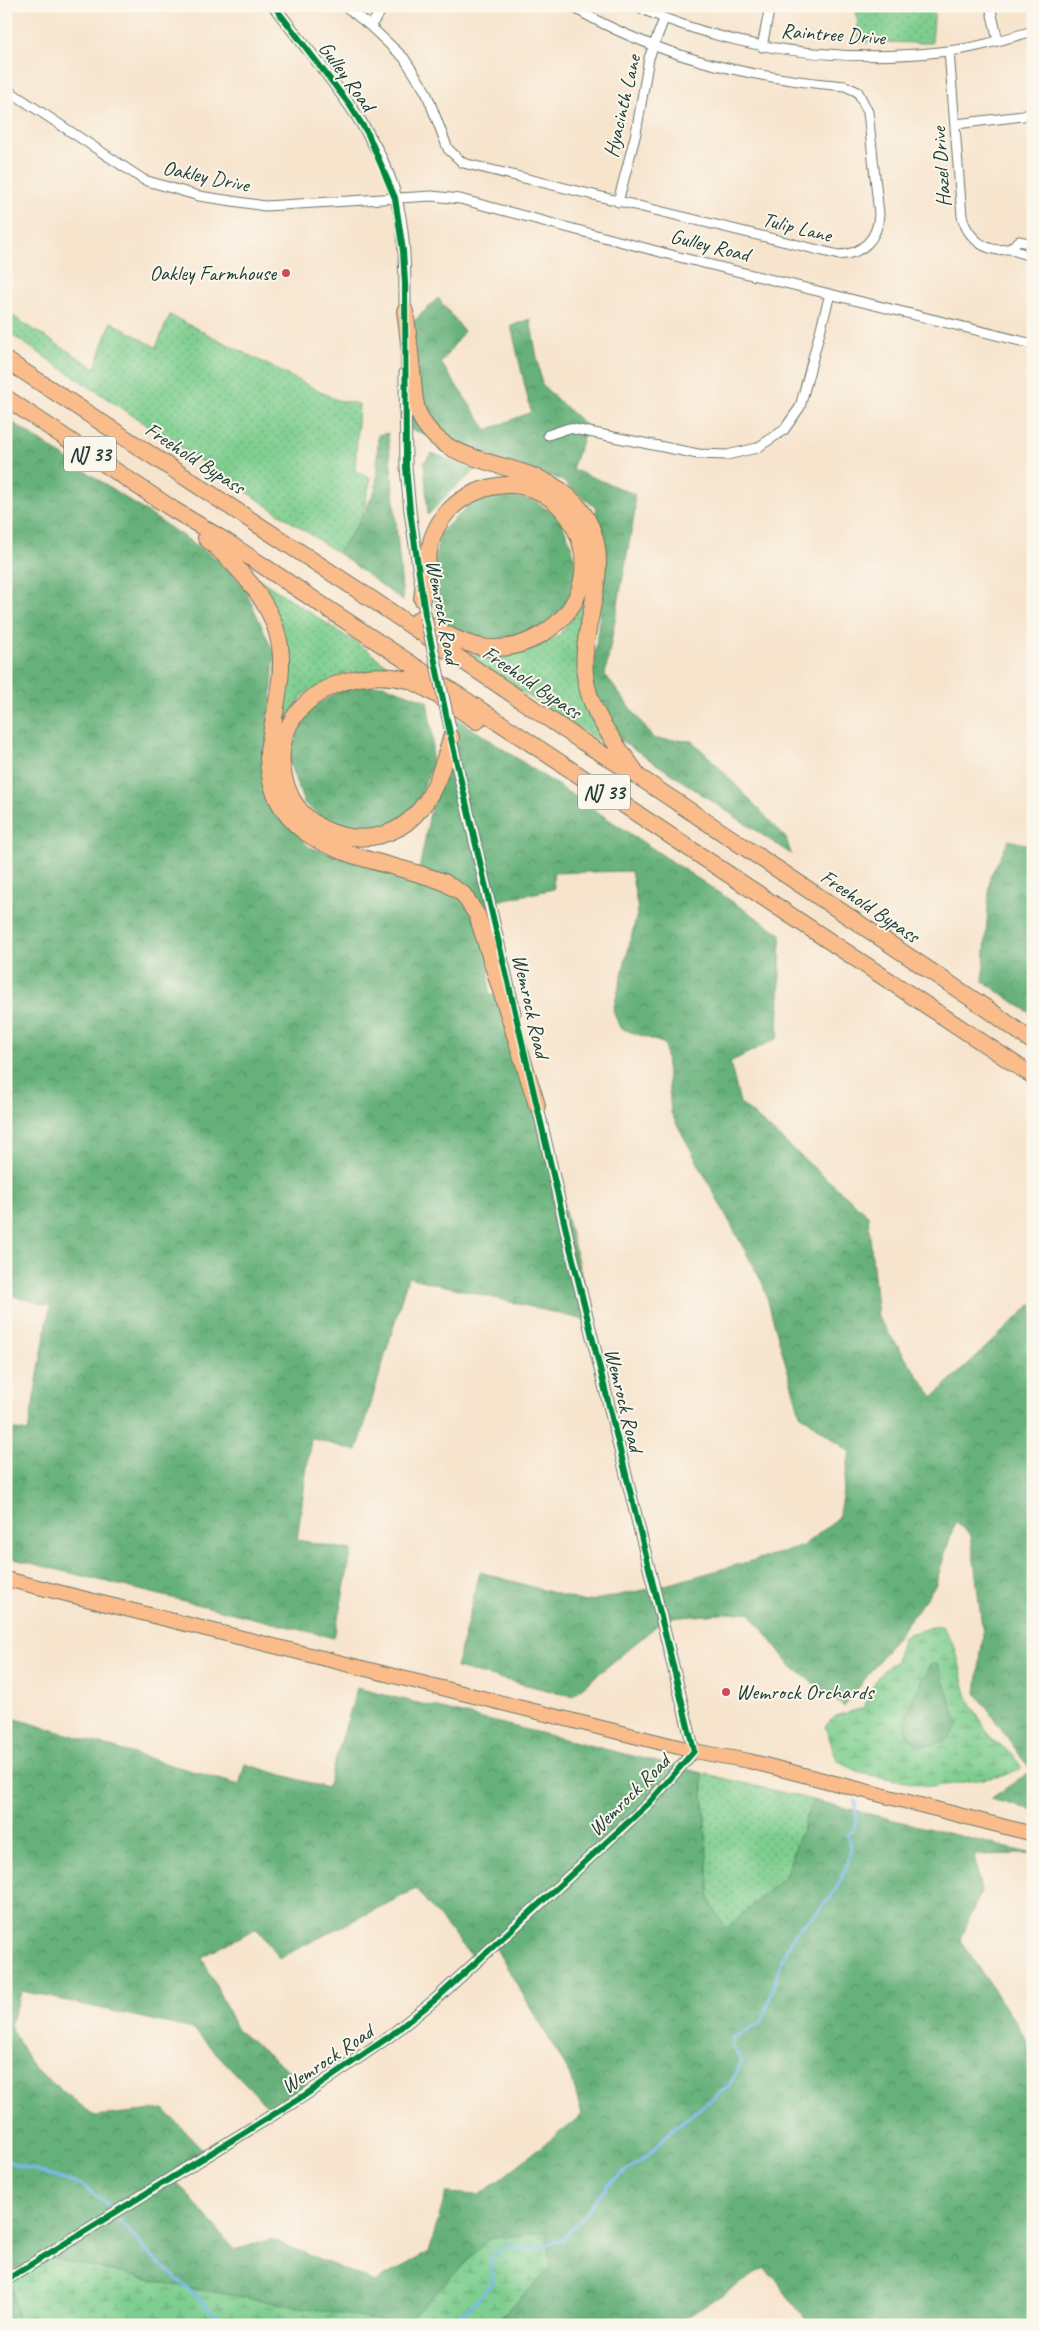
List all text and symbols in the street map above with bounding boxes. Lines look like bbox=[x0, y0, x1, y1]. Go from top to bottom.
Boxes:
street label: Raintree Drive bbox=[780, 17, 887, 51]
street label: Gulley Road bbox=[313, 36, 383, 119]
street label: Hyacinth Lane bbox=[598, 50, 647, 160]
street label: Hazel Drive bbox=[925, 124, 957, 208]
street label: Oakley Drive bbox=[161, 154, 254, 198]
street label: Tulip Lane bbox=[760, 206, 836, 249]
street label: Gulley Road bbox=[668, 223, 756, 268]
place label: Oakley Farmhouse bbox=[149, 260, 277, 286]
marker: Oakley Farmhouse bbox=[280, 267, 292, 279]
street label: Freehold Bypass bbox=[140, 416, 251, 501]
road number: NJ 33 bbox=[64, 436, 116, 472]
street label: Wemrock Road bbox=[420, 558, 467, 670]
street label: Freehold Bypass bbox=[478, 639, 588, 726]
road number: NJ 33 bbox=[578, 774, 630, 810]
street label: Freehold Bypass bbox=[816, 863, 926, 950]
street label: Wemrock Road bbox=[506, 952, 556, 1064]
street label: Wemrock Road bbox=[599, 1346, 650, 1458]
place label: Wemrock Orchards bbox=[736, 1679, 875, 1705]
marker: Wemrock Orchards bbox=[720, 1686, 732, 1698]
street label: Wemrock Road bbox=[583, 1746, 678, 1841]
street label: Wemrock Road bbox=[276, 2017, 381, 2099]

